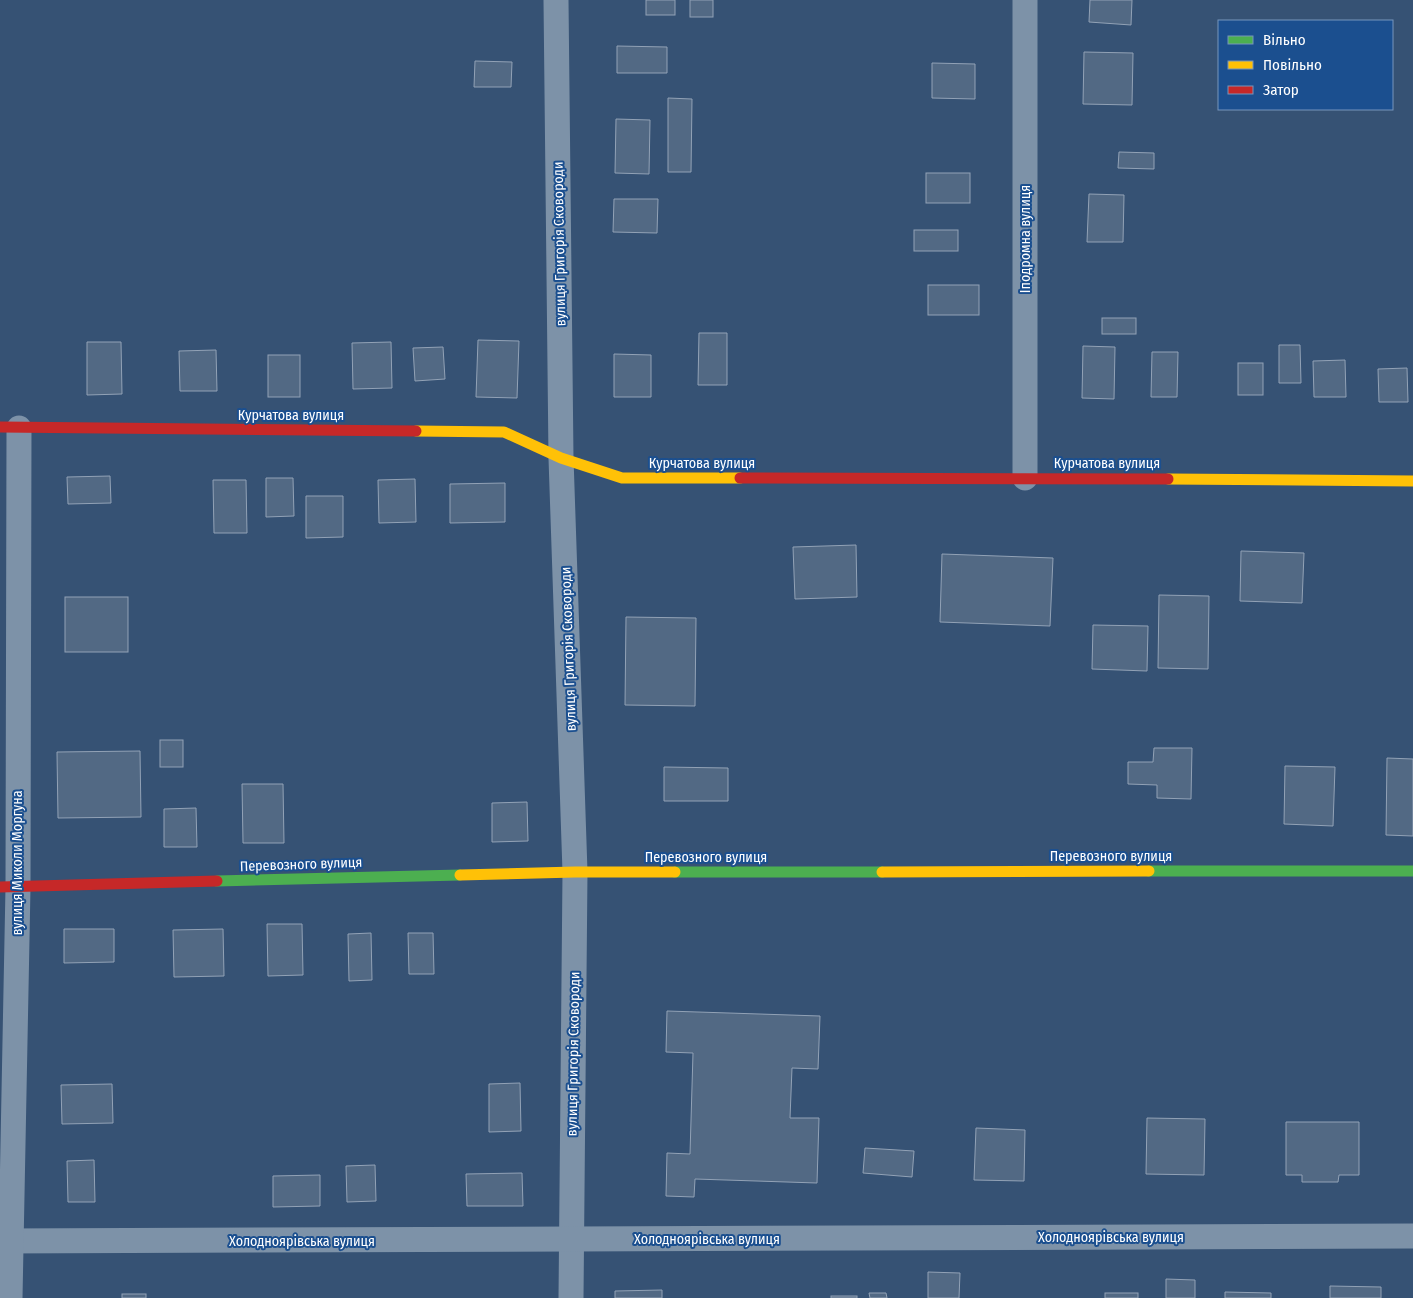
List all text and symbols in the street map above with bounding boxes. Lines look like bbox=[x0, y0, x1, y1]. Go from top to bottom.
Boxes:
legend bbox=[1218, 20, 1393, 110]
text: Вільно bbox=[1263, 31, 1306, 49]
text: Повільно bbox=[1263, 56, 1322, 74]
text: Затор bbox=[1263, 81, 1299, 99]
street label: вулиця Григорія Сковороди bbox=[550, 162, 569, 326]
street label: Іподромна вулиця bbox=[1017, 185, 1034, 293]
street label: Курчатова вулиця bbox=[238, 407, 344, 424]
street label: Курчатова вулиця bbox=[649, 455, 755, 472]
street label: Курчатова вулиця bbox=[1054, 455, 1160, 472]
street label: вулиця Григорія Сковороди bbox=[557, 566, 580, 732]
street label: вулиця Миколи Моргуна bbox=[9, 790, 26, 936]
street label: Перевозного вулиця bbox=[1050, 848, 1172, 865]
street label: Перевозного вулиця bbox=[645, 849, 767, 866]
street label: Перевозного вулиця bbox=[240, 854, 363, 875]
street label: вулиця Григорія Сковороди bbox=[564, 972, 583, 1136]
street label: Холодноярівська вулиця bbox=[1038, 1229, 1184, 1246]
street label: Холодноярівська вулиця bbox=[634, 1231, 780, 1248]
street label: Холодноярівська вулиця bbox=[229, 1233, 375, 1250]

